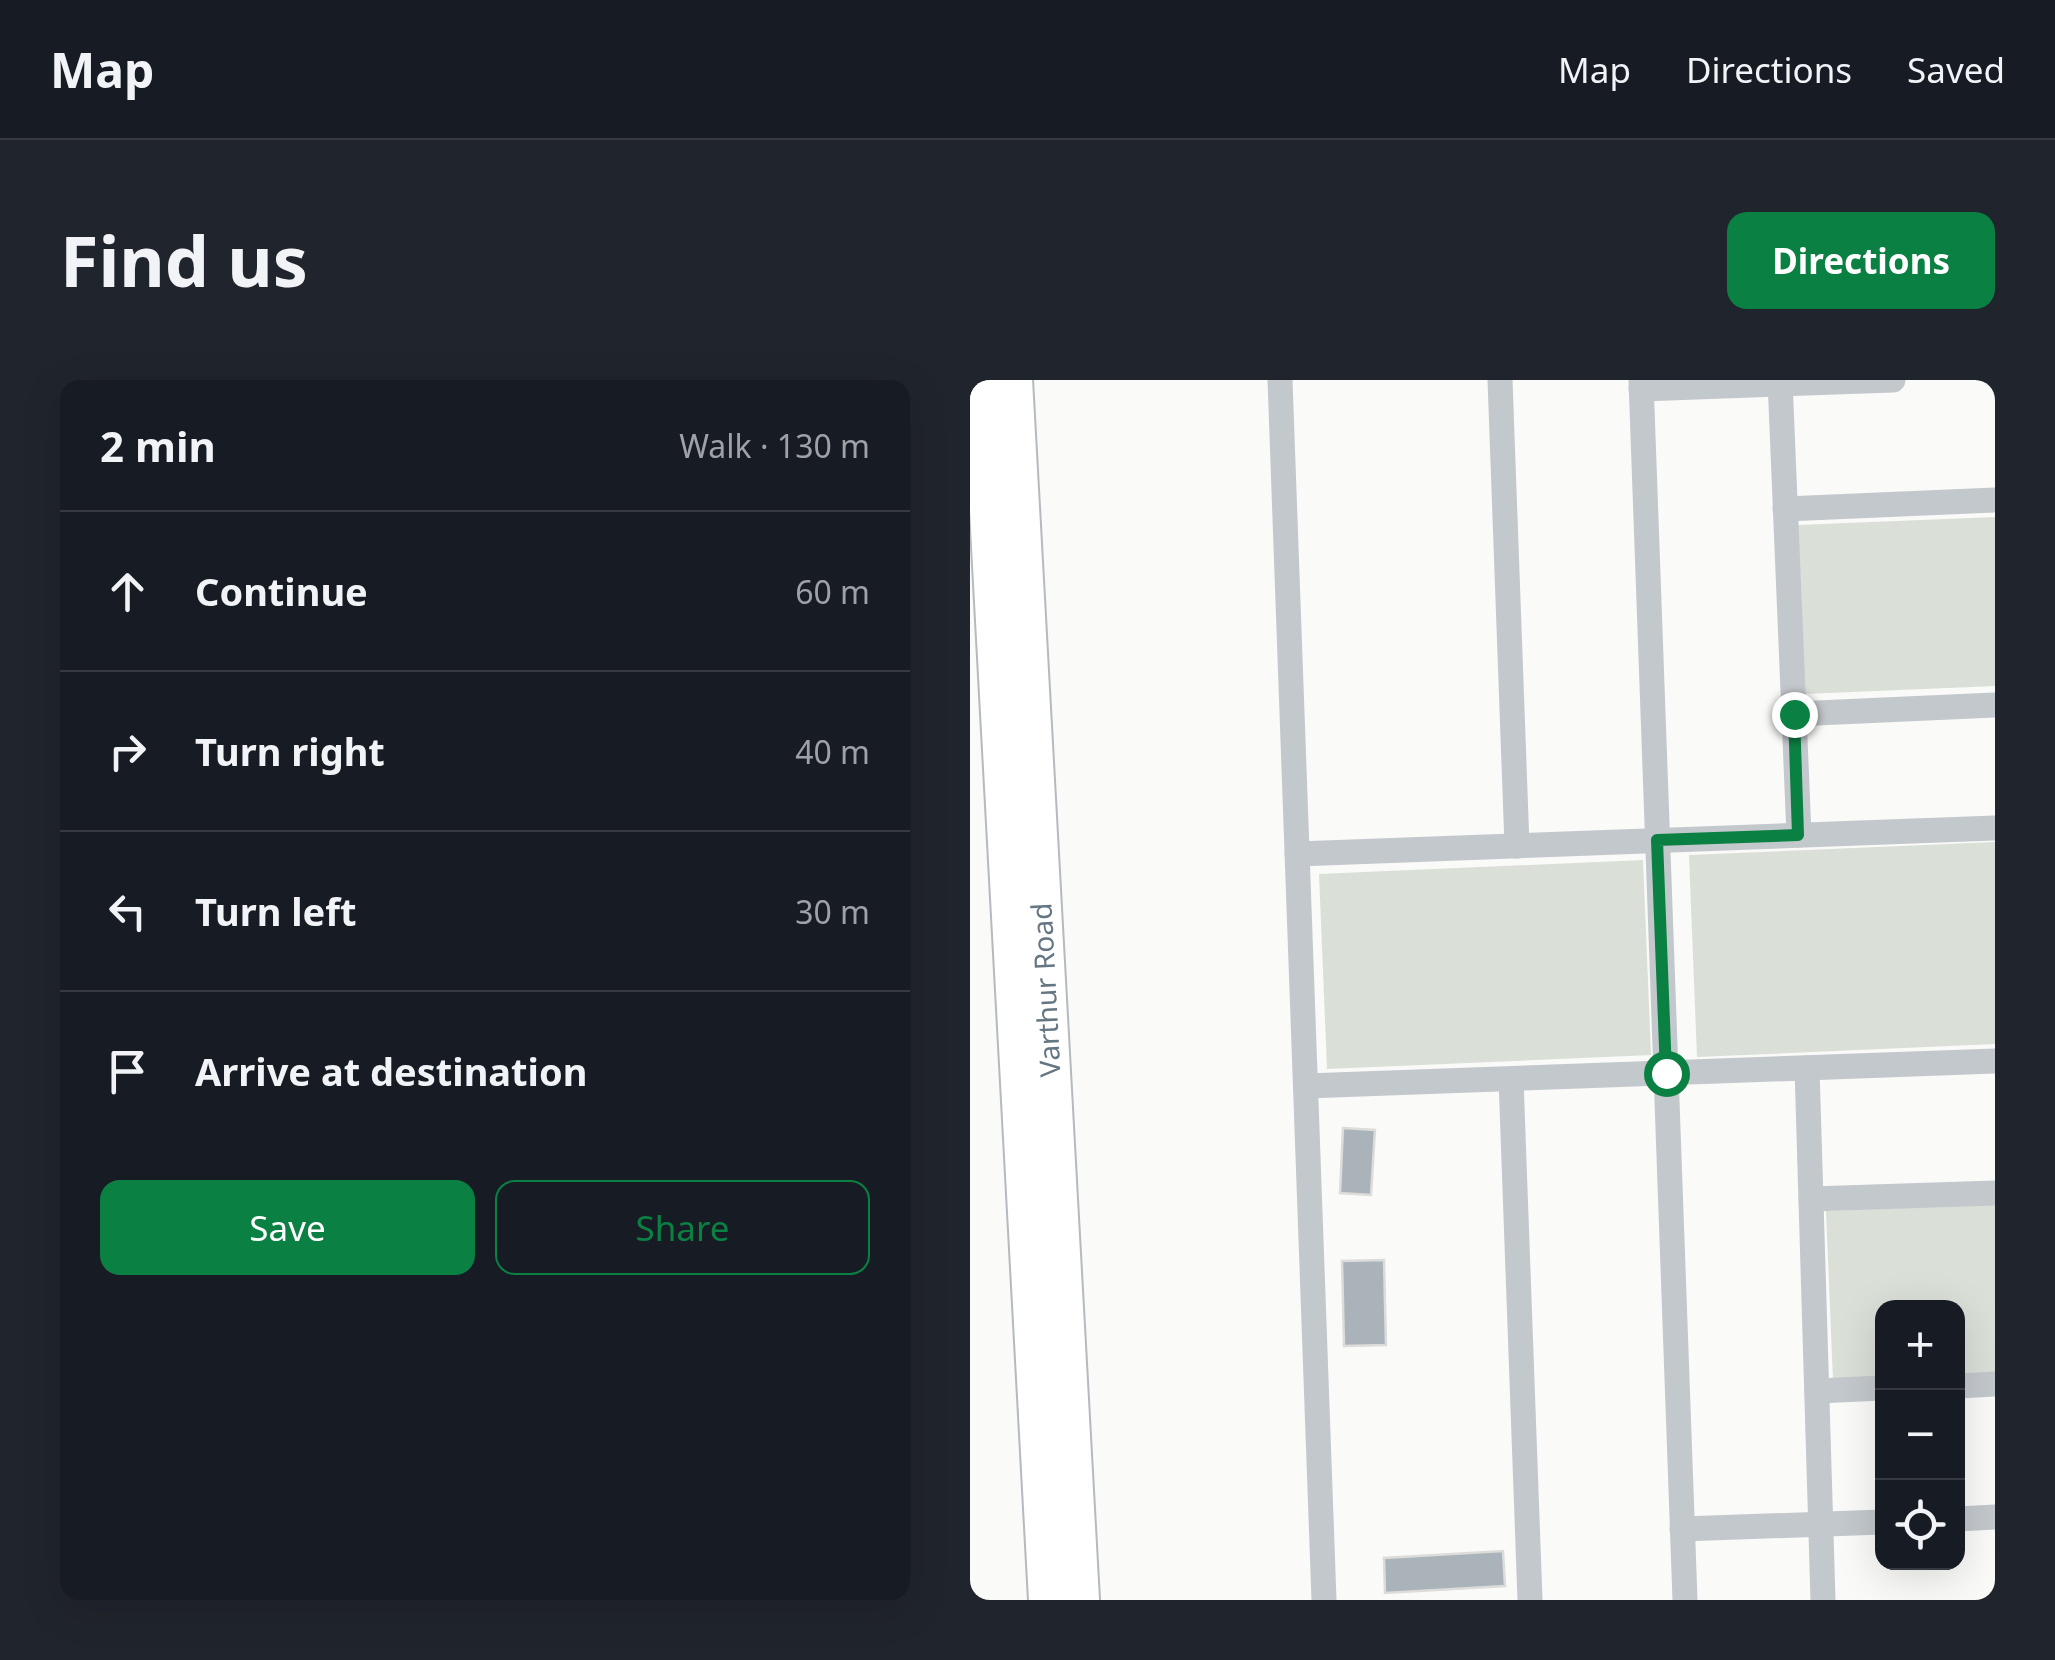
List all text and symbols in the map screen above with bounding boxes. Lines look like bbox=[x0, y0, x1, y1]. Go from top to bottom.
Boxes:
text: Map bbox=[50, 37, 154, 102]
text: Map bbox=[1558, 46, 1631, 93]
text: Directions bbox=[1686, 46, 1852, 93]
text: Saved bbox=[1907, 46, 2005, 93]
text: Find us bbox=[60, 212, 308, 308]
button: Directions bbox=[1727, 212, 1995, 309]
text: 2 min bbox=[100, 417, 216, 474]
text: Walk · 130 m bbox=[679, 424, 870, 467]
icon: ahead bbox=[100, 564, 155, 619]
text: Continue bbox=[195, 565, 368, 617]
text: 60 m bbox=[795, 570, 870, 613]
route end bbox=[1772, 692, 1818, 738]
icon: right bbox=[100, 724, 155, 779]
text: Turn right bbox=[195, 725, 385, 777]
text: 40 m bbox=[795, 730, 870, 773]
icon: left bbox=[100, 884, 155, 939]
text: Turn left bbox=[195, 885, 357, 937]
text: 30 m bbox=[795, 890, 870, 933]
street label: Varthur Road bbox=[1021, 902, 1069, 1078]
icon: arrive bbox=[100, 1044, 155, 1099]
text: Arrive at destination bbox=[195, 1045, 587, 1097]
route start bbox=[1644, 1051, 1690, 1097]
button: Save bbox=[100, 1180, 475, 1275]
button: Share bbox=[495, 1180, 870, 1275]
map controls bbox=[1875, 1300, 1965, 1570]
button: + bbox=[1875, 1300, 1965, 1390]
button: − bbox=[1875, 1390, 1965, 1480]
button: locate bbox=[1875, 1480, 1965, 1570]

